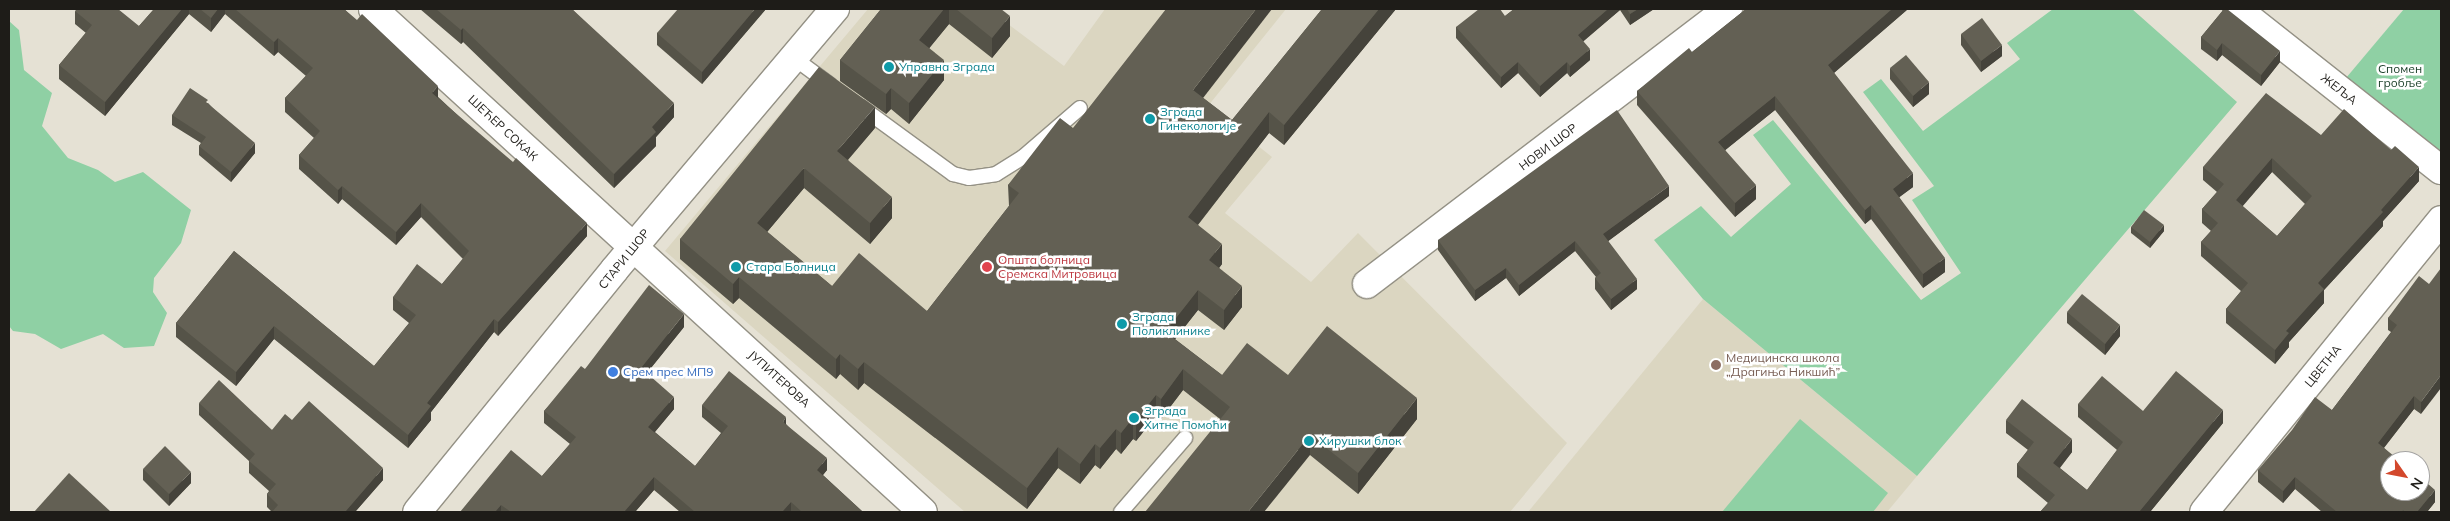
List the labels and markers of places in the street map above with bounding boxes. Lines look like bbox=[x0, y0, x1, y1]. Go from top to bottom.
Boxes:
place label: Управна Зграда bbox=[899, 60, 995, 74]
marker: Управна Зграда bbox=[883, 61, 895, 73]
place label: Зграда Гинекологије bbox=[1160, 105, 1236, 133]
marker: Зграда Гинекологије bbox=[1144, 113, 1156, 125]
place label: Општа болница Сремска Митровица bbox=[998, 253, 1117, 281]
place label: Стара Болница bbox=[746, 260, 836, 274]
marker: Општа болница Сремска Митровица bbox=[980, 260, 994, 274]
marker: Стара Болница bbox=[730, 261, 742, 273]
place label: Зграда Поликлинике bbox=[1132, 310, 1210, 338]
marker: Зграда Поликлинике bbox=[1116, 318, 1128, 330]
place label: Медицинска школа „Драгиња Никшић” bbox=[1726, 351, 1840, 379]
marker: Медицинска школа „Драгиња Никшић” bbox=[1710, 359, 1722, 371]
place label: Срем прес МП9 bbox=[623, 365, 713, 379]
marker: Срем прес МП9 bbox=[607, 366, 619, 378]
place label: Зграда Хитне Помоћи bbox=[1144, 404, 1227, 432]
marker: Зграда Хитне Помоћи bbox=[1128, 412, 1140, 424]
place label: Хирушки блок bbox=[1319, 434, 1402, 448]
marker: Хирушки блок bbox=[1303, 435, 1315, 447]

